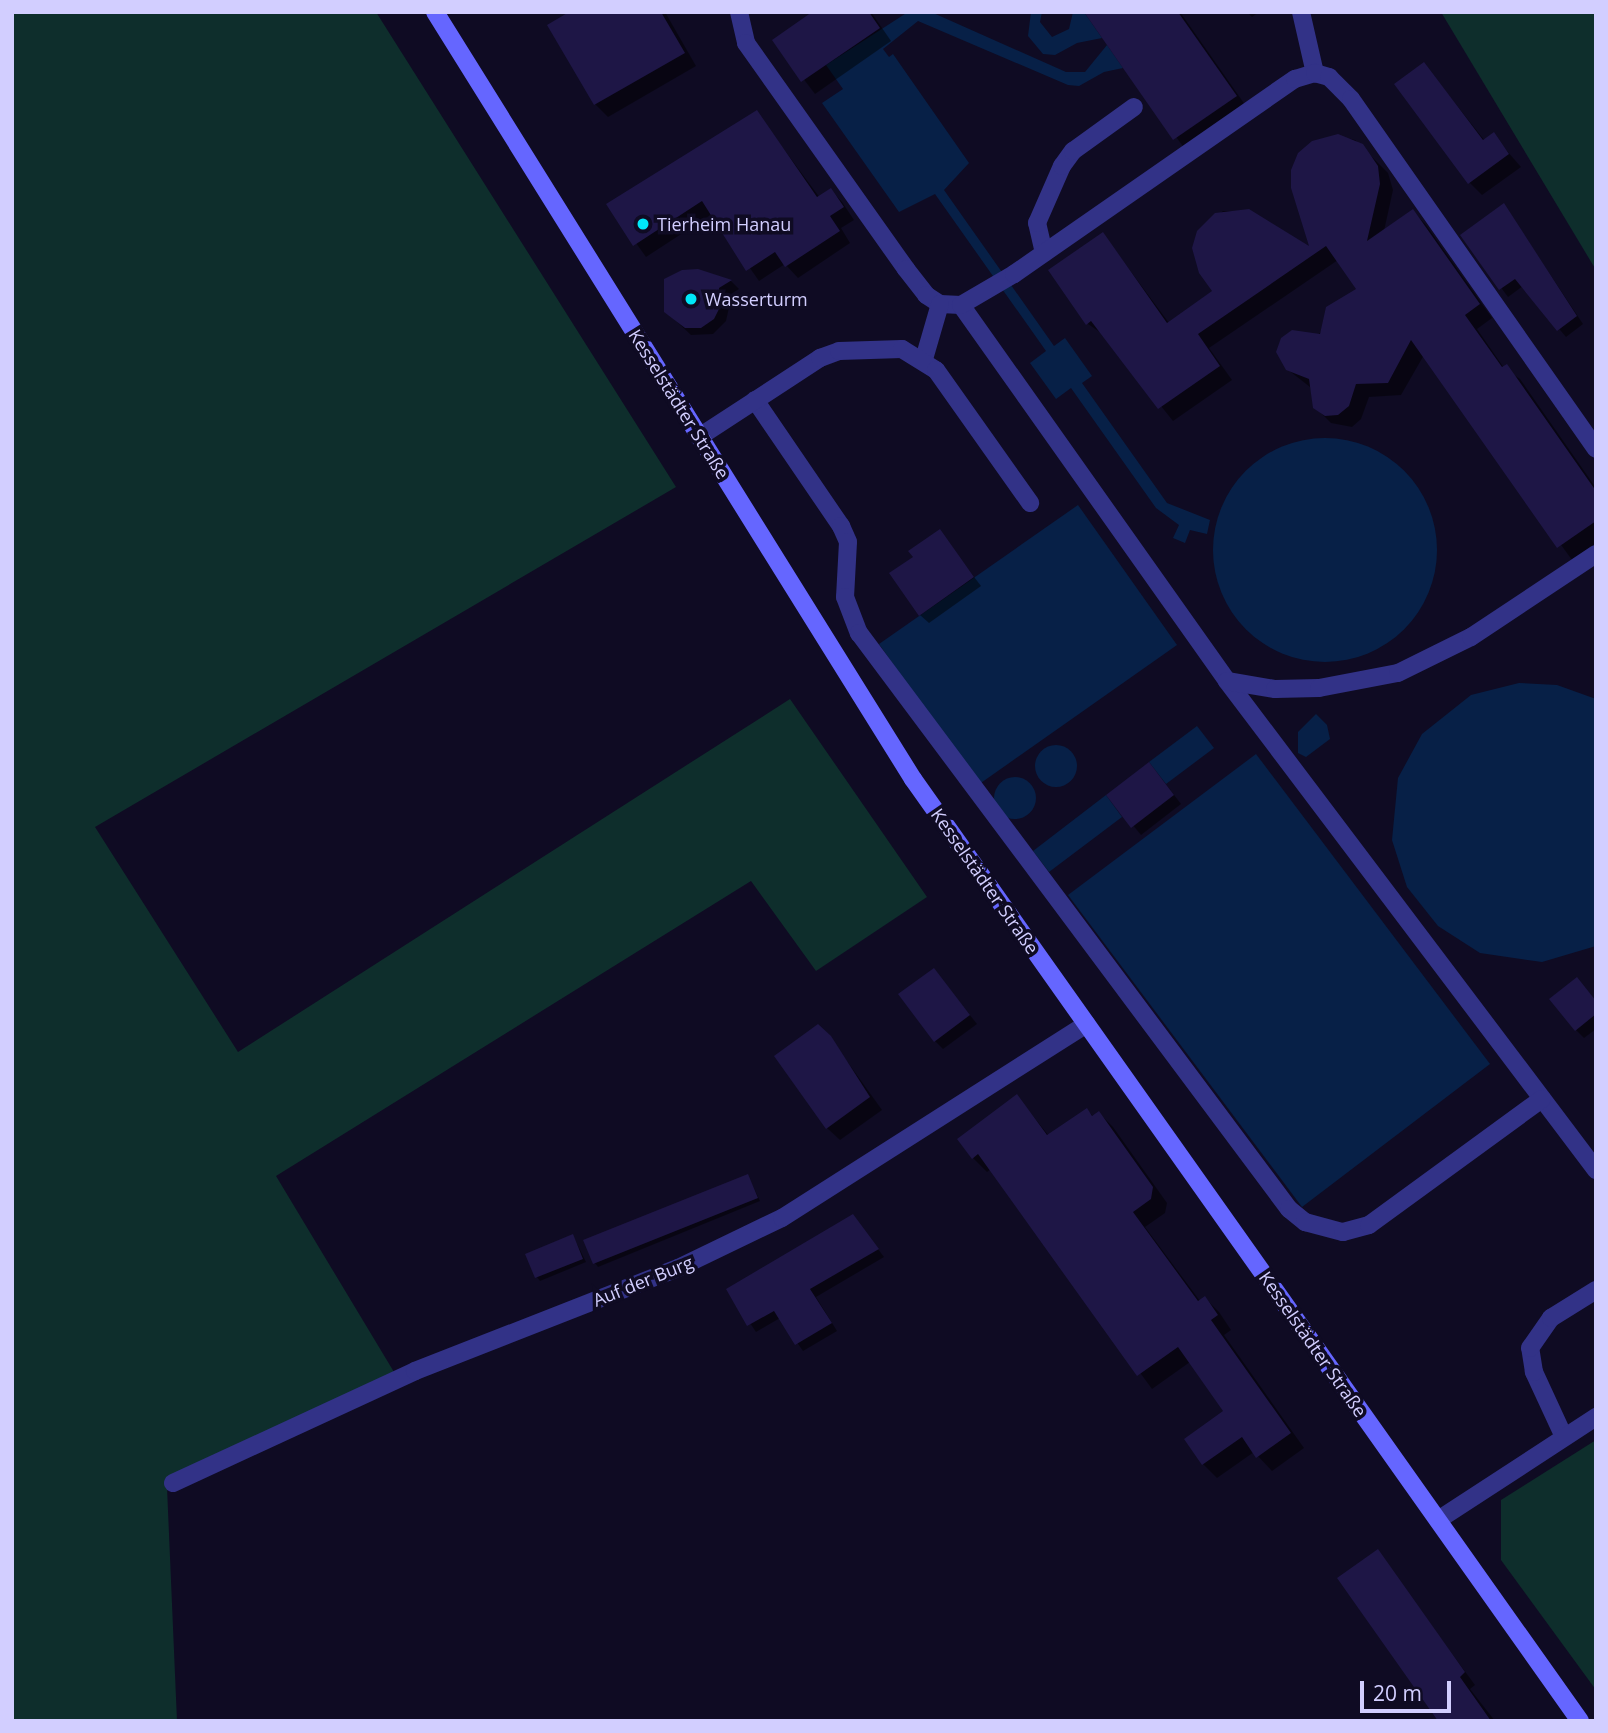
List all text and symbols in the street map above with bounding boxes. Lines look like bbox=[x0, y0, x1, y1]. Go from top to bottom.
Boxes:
place label: Tierheim Hanau bbox=[657, 213, 791, 235]
marker: Tierheim Hanau bbox=[635, 216, 651, 232]
place label: Wasserturm bbox=[705, 288, 808, 310]
marker: Wasserturm bbox=[683, 291, 699, 307]
street label: Kesselstädter Straße bbox=[624, 325, 734, 483]
street label: Kesselstädter Straße bbox=[927, 804, 1043, 958]
street label: Auf der Burg bbox=[590, 1251, 696, 1311]
street label: Kesselstädter Straße bbox=[1255, 1267, 1371, 1421]
scale bar bbox=[1363, 1666, 1454, 1710]
text: 20 m bbox=[1373, 1679, 1422, 1707]

